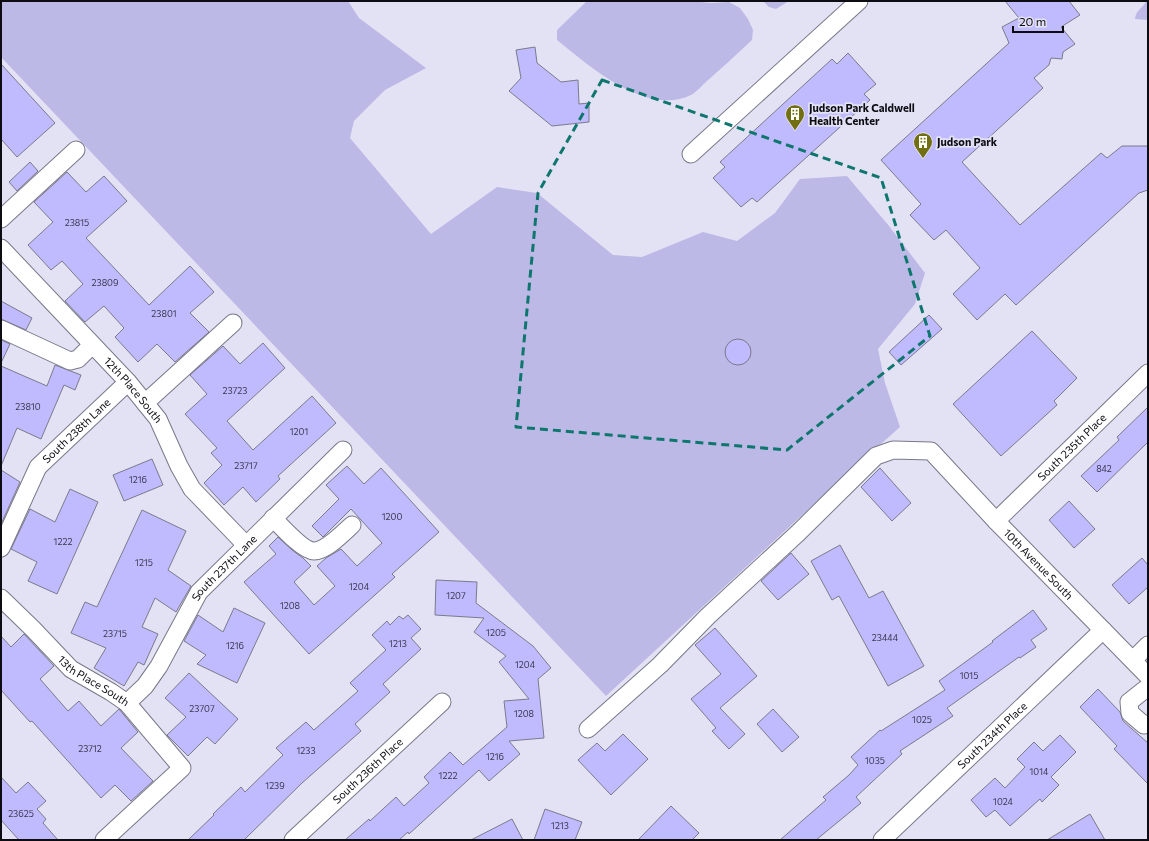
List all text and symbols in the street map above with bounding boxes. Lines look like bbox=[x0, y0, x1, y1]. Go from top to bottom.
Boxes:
scale bar bbox=[1013, 8, 1063, 34]
text: 20 m bbox=[1019, 14, 1046, 28]
place label: Judson Park Caldwell Health Center bbox=[809, 101, 915, 127]
building icon: Judson Park Caldwell Health Center bbox=[784, 103, 806, 131]
building icon: Judson Park bbox=[912, 131, 934, 159]
place label: Judson Park bbox=[937, 135, 998, 149]
house number: 23815 bbox=[65, 217, 89, 228]
house number: 23809 bbox=[92, 277, 118, 288]
house number: 23801 bbox=[151, 308, 177, 319]
street label: 12th Place South bbox=[102, 354, 165, 425]
house number: 23723 bbox=[223, 385, 247, 396]
street label: South 238th Lane bbox=[40, 395, 113, 465]
house number: 23810 bbox=[15, 401, 41, 412]
street label: South 235th Place bbox=[1035, 410, 1109, 483]
house number: 1201 bbox=[290, 426, 308, 437]
house number: 23717 bbox=[234, 460, 258, 471]
house number: 842 bbox=[1096, 463, 1112, 474]
house number: 1216 bbox=[129, 474, 147, 485]
house number: 1200 bbox=[382, 511, 402, 522]
street label: 10th Avenue South bbox=[1001, 526, 1076, 602]
street label: South 237th Lane bbox=[189, 532, 259, 603]
house number: 1222 bbox=[54, 536, 72, 547]
house number: 1215 bbox=[135, 557, 153, 568]
house number: 1204 bbox=[349, 581, 370, 592]
house number: 1207 bbox=[446, 590, 466, 601]
house number: 1208 bbox=[280, 600, 300, 611]
house number: 1205 bbox=[486, 627, 506, 638]
house number: 23715 bbox=[103, 628, 127, 639]
house number: 23444 bbox=[872, 632, 899, 643]
house number: 1213 bbox=[389, 638, 407, 649]
house number: 1216 bbox=[226, 640, 244, 651]
street label: 13th Place South bbox=[56, 652, 132, 709]
house number: 1204 bbox=[515, 659, 536, 670]
house number: 1015 bbox=[960, 670, 978, 681]
street label: South 234th Place bbox=[954, 699, 1029, 771]
house number: 23707 bbox=[189, 703, 215, 714]
house number: 1208 bbox=[514, 708, 534, 719]
house number: 1025 bbox=[912, 714, 932, 725]
street label: South 236th Place bbox=[330, 735, 405, 806]
house number: 23712 bbox=[78, 743, 102, 754]
house number: 1233 bbox=[296, 745, 316, 756]
house number: 1216 bbox=[486, 751, 504, 762]
house number: 1035 bbox=[865, 755, 885, 766]
house number: 1014 bbox=[1030, 766, 1049, 777]
house number: 1222 bbox=[439, 770, 457, 781]
house number: 1239 bbox=[265, 780, 285, 791]
house number: 1024 bbox=[993, 796, 1014, 807]
house number: 23625 bbox=[8, 808, 34, 819]
house number: 1213 bbox=[551, 820, 569, 831]

